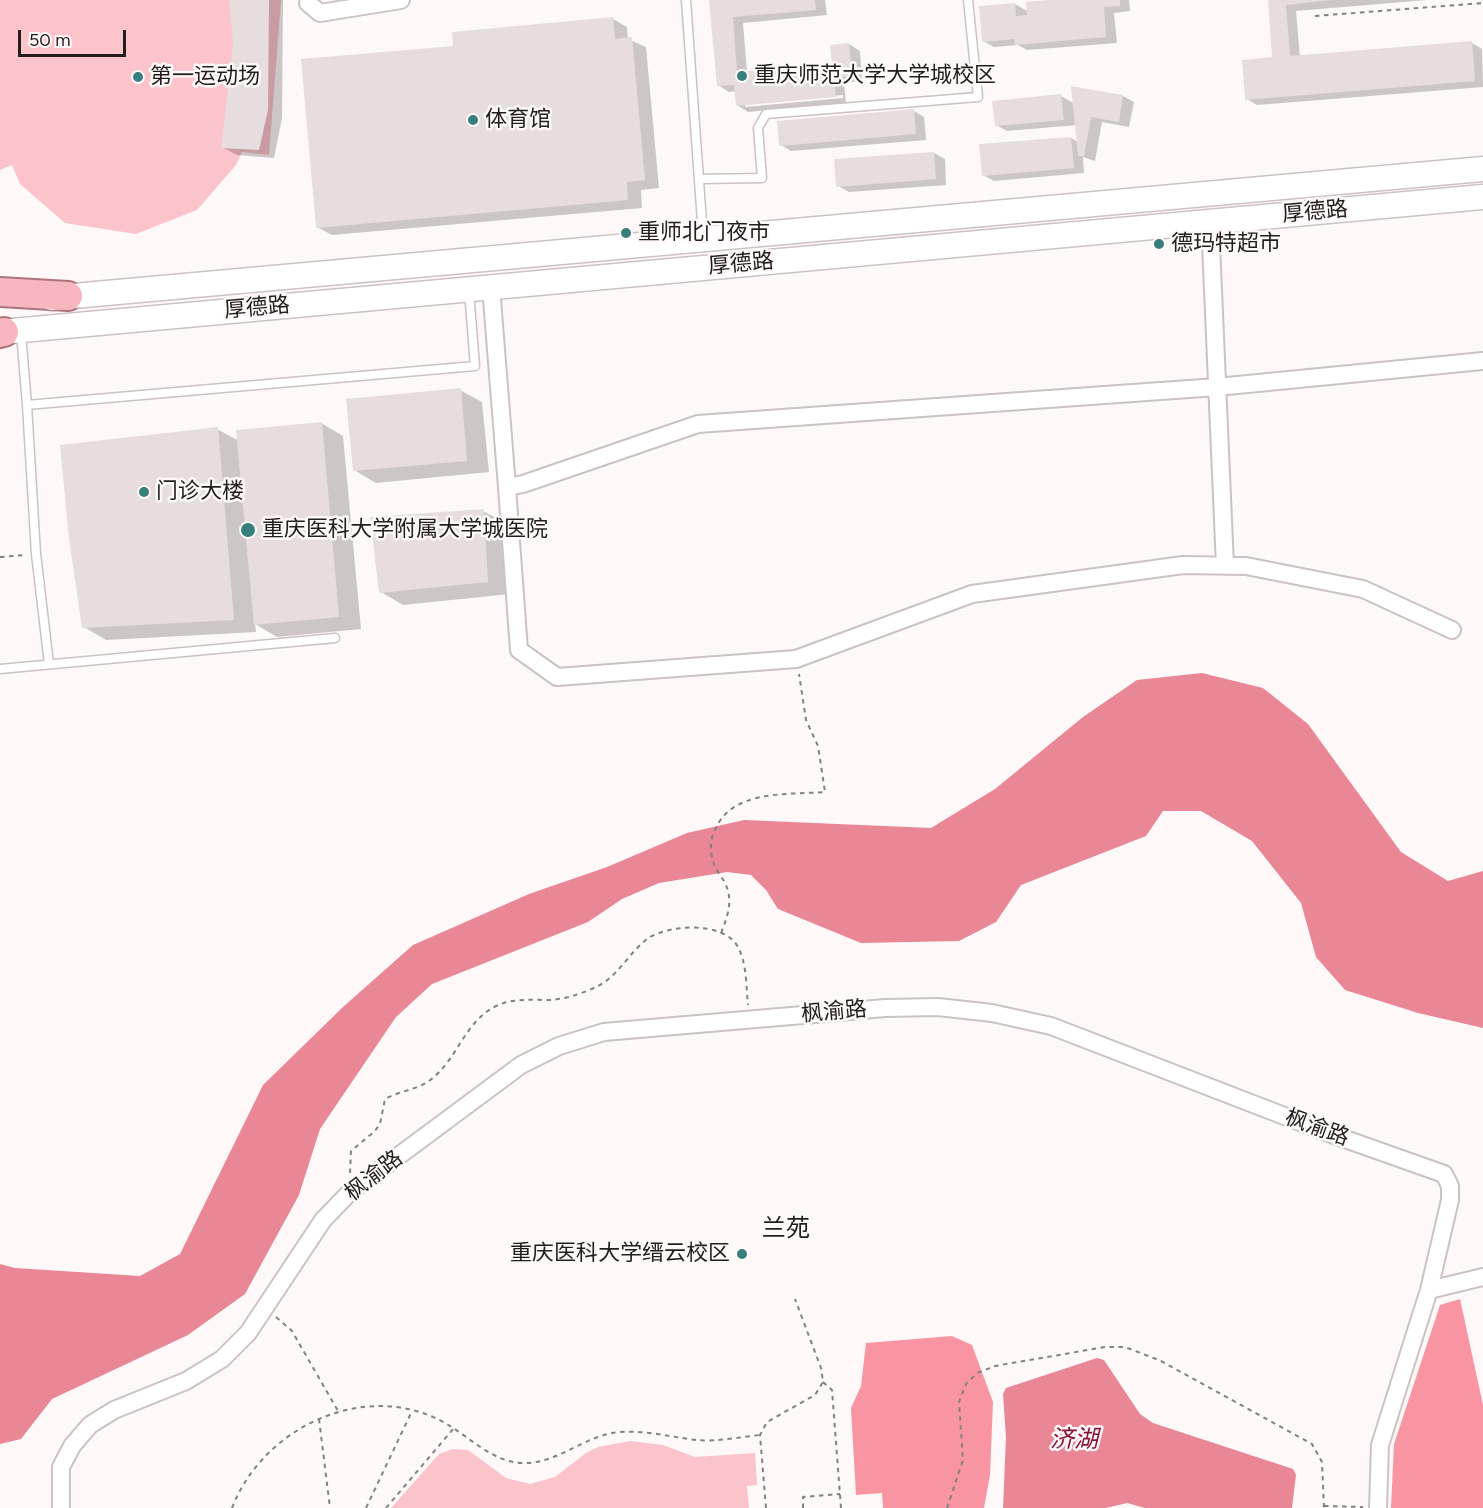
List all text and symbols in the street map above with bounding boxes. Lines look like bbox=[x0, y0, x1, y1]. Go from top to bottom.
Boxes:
scale bar bbox=[21, 18, 129, 56]
text: 50 m bbox=[29, 29, 71, 51]
place label: 重庆师范大学大学城校区 bbox=[754, 63, 996, 89]
place label: 第一运动场 bbox=[150, 64, 260, 90]
marker: 重庆师范大学大学城校区 bbox=[735, 69, 749, 83]
marker: 第一运动场 bbox=[131, 70, 145, 84]
place label: 体育馆 bbox=[485, 107, 551, 133]
marker: 体育馆 bbox=[466, 113, 480, 127]
street label: 厚德路 bbox=[1281, 196, 1349, 228]
place label: 重师北门夜市 bbox=[638, 220, 770, 246]
marker: 重师北门夜市 bbox=[619, 226, 633, 240]
place label: 德玛特超市 bbox=[1171, 231, 1281, 257]
marker: 德玛特超市 bbox=[1152, 237, 1166, 251]
street label: 厚德路 bbox=[707, 248, 775, 280]
street label: 厚德路 bbox=[223, 292, 291, 324]
place label: 门诊大楼 bbox=[156, 479, 244, 505]
marker: 门诊大楼 bbox=[137, 485, 151, 499]
place label: 重庆医科大学附属大学城医院 bbox=[262, 517, 548, 543]
marker: 重庆医科大学附属大学城医院 bbox=[239, 521, 257, 539]
street label: 枫渝路 bbox=[800, 996, 868, 1028]
street label: 枫渝路 bbox=[1281, 1104, 1353, 1152]
street label: 枫渝路 bbox=[340, 1145, 408, 1207]
district label: 兰苑 bbox=[762, 1215, 810, 1243]
place label: 重庆医科大学缙云校区 bbox=[510, 1241, 730, 1267]
marker: 重庆医科大学缙云校区 bbox=[735, 1247, 749, 1261]
water label: 济湖 bbox=[1050, 1426, 1098, 1454]

